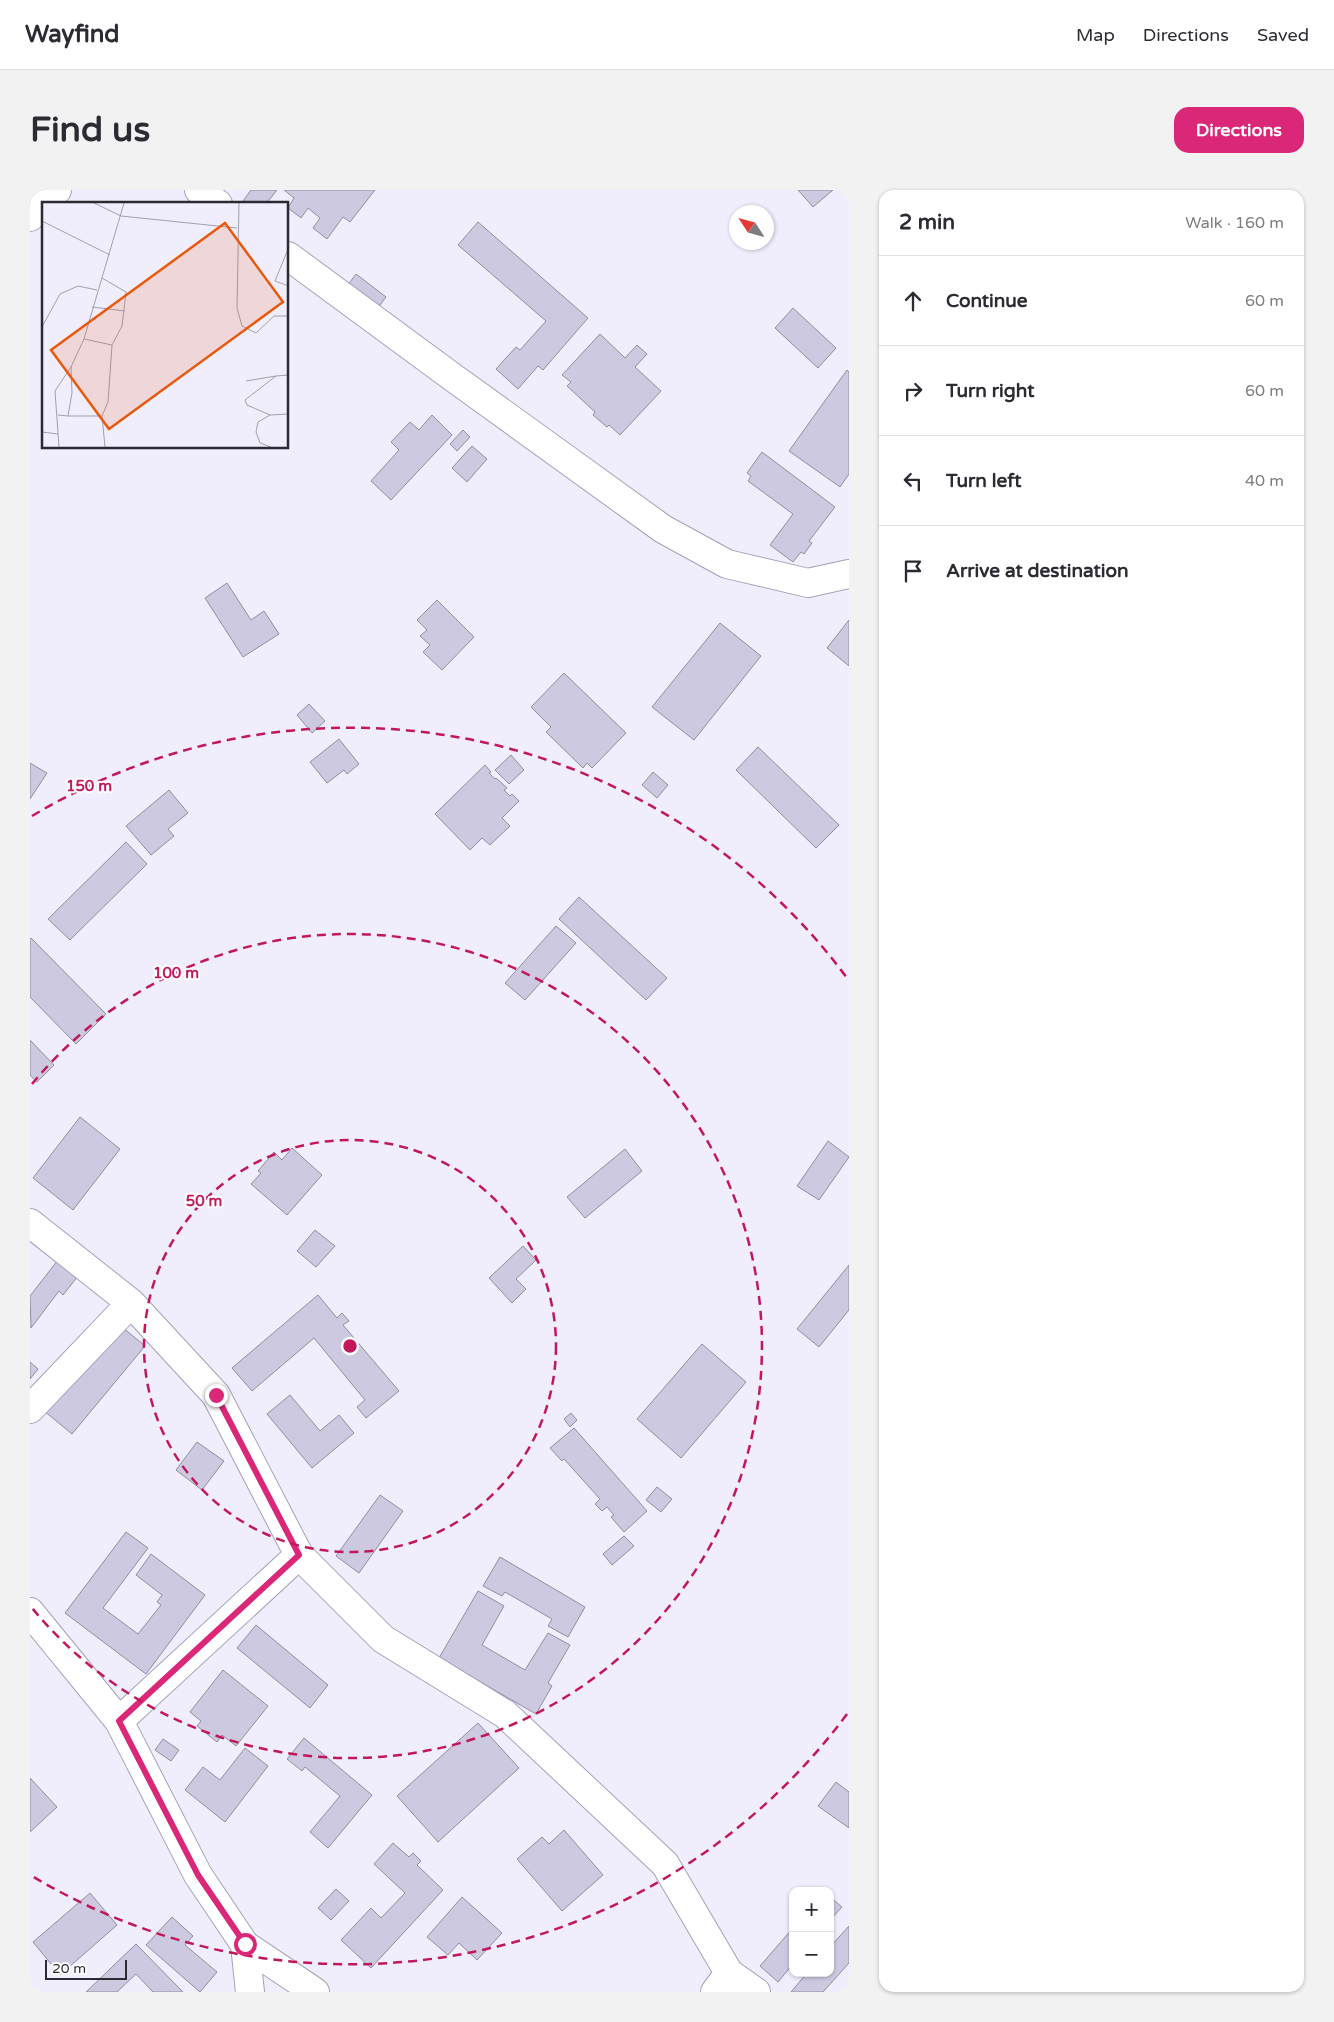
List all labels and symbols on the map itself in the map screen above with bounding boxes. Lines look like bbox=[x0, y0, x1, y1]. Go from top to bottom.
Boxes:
inset map bbox=[42, 202, 289, 449]
north arrow bbox=[729, 205, 774, 250]
text: 150 m bbox=[66, 777, 112, 795]
text: 100 m bbox=[153, 964, 199, 982]
text: 50 m bbox=[186, 1192, 222, 1210]
centre of rings bbox=[341, 1337, 359, 1355]
route end bbox=[205, 1384, 228, 1407]
route start bbox=[234, 1933, 257, 1956]
scale bar bbox=[45, 1957, 128, 1980]

